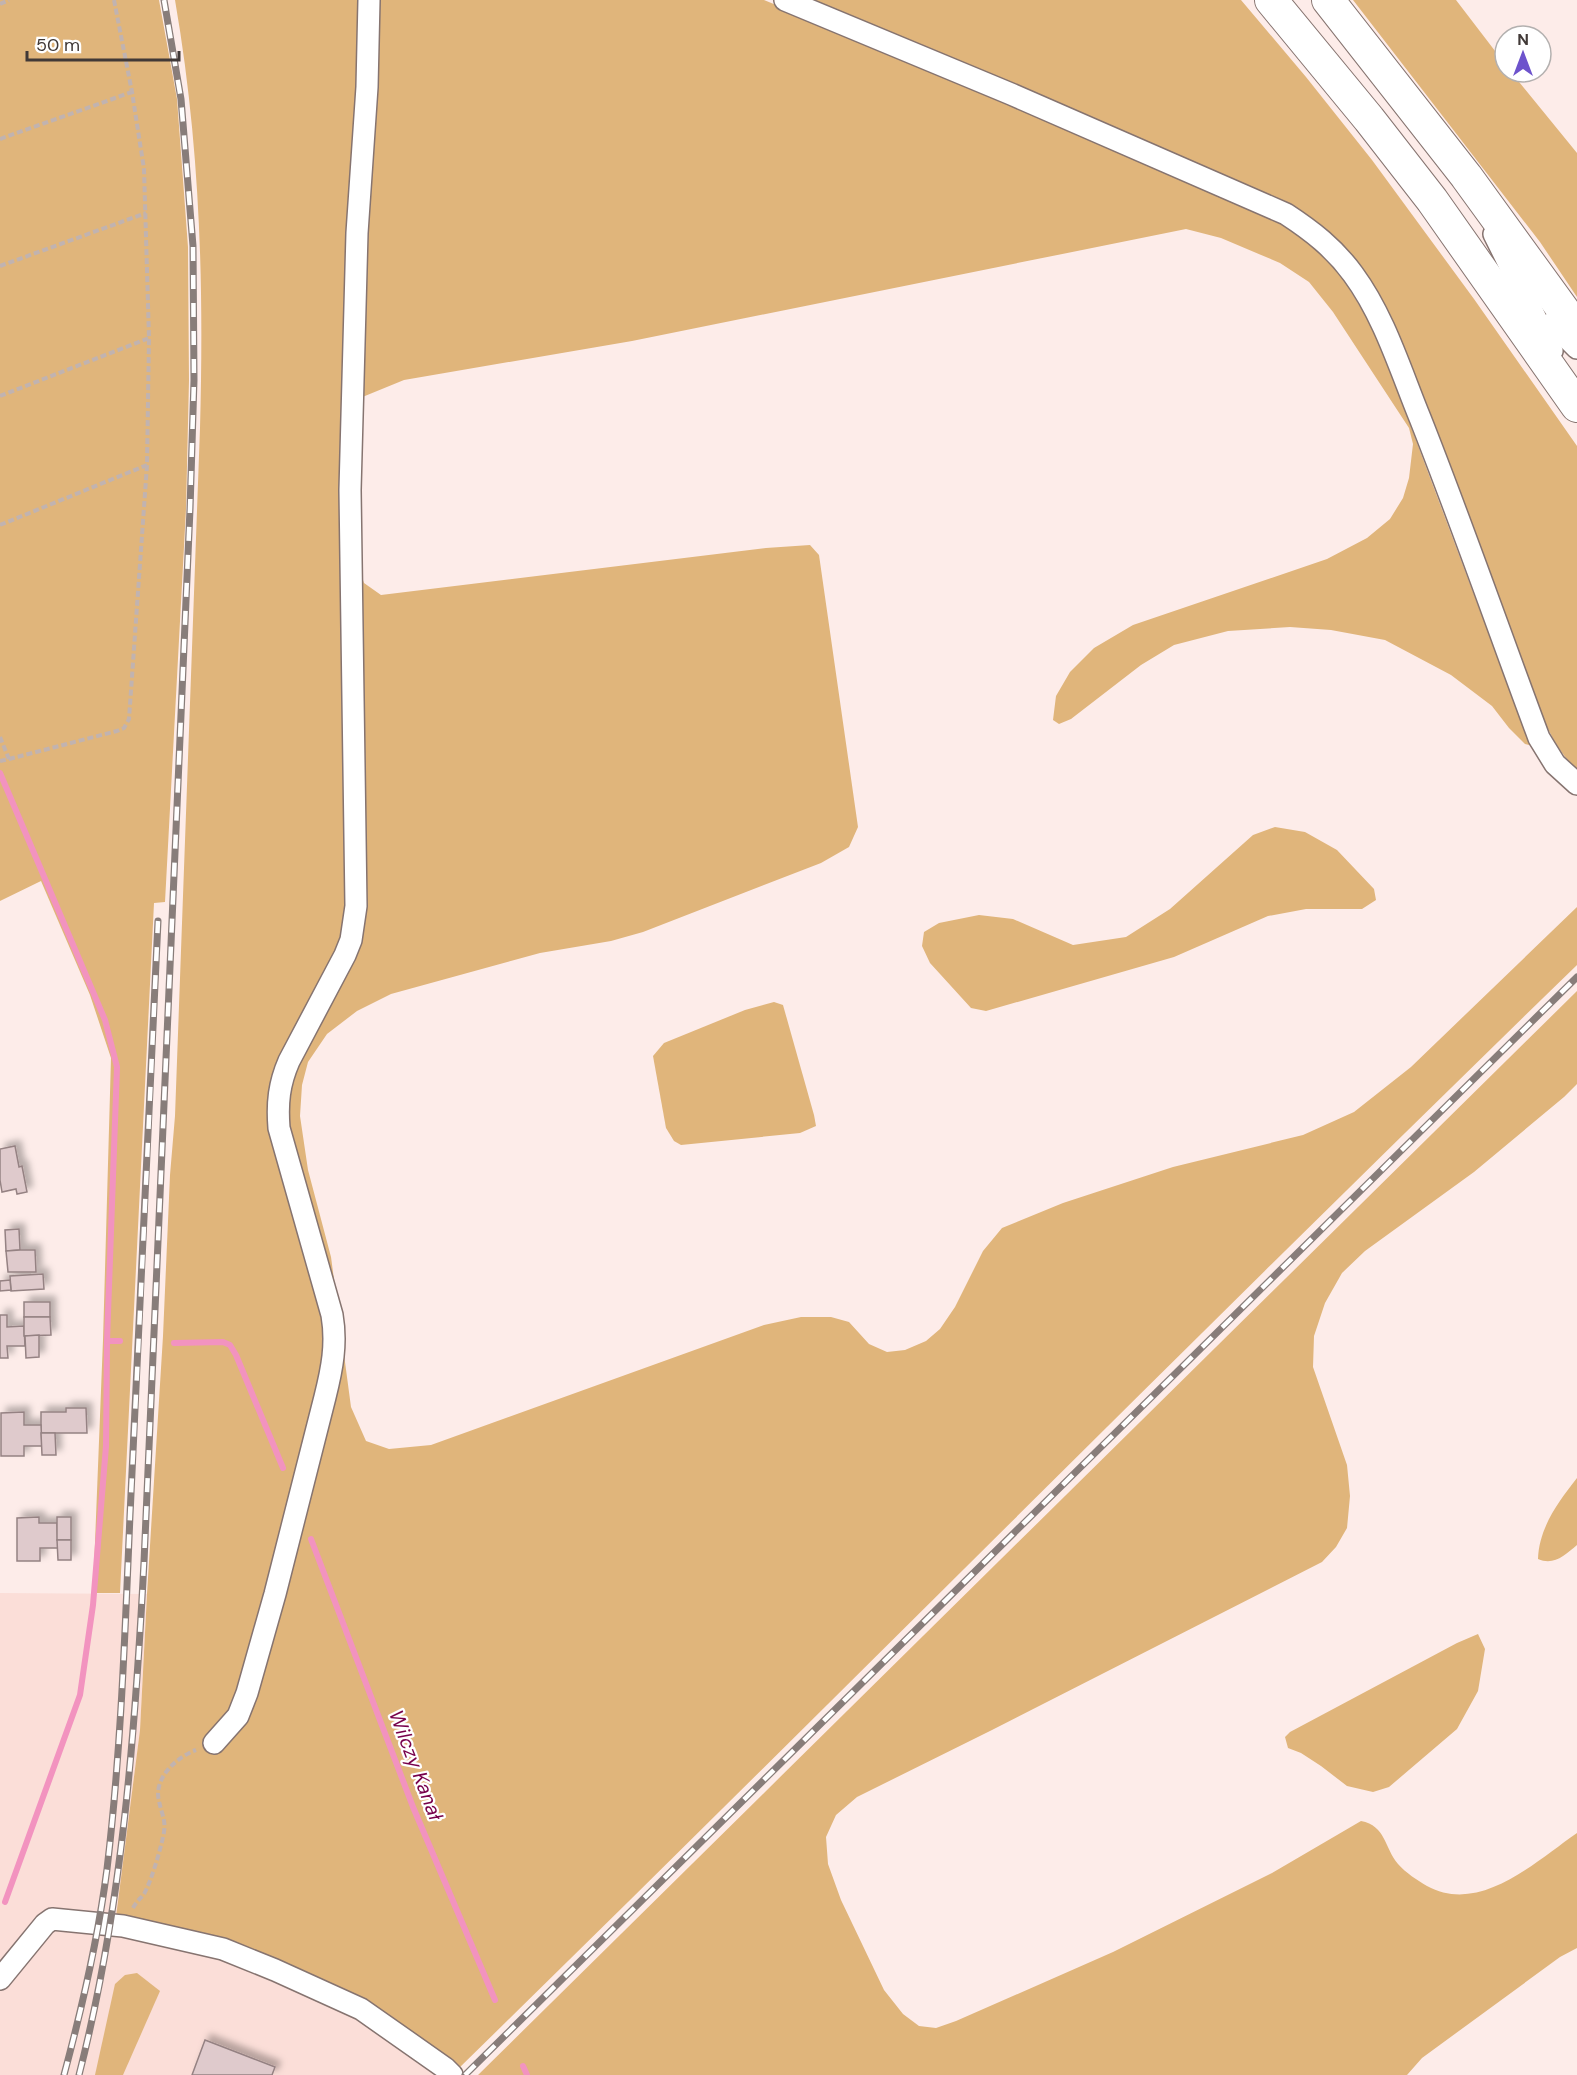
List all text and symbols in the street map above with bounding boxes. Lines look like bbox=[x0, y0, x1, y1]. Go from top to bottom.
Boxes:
scale bar bbox=[27, 24, 178, 62]
north arrow bbox=[1493, 24, 1553, 84]
text: N bbox=[1517, 29, 1529, 50]
text: 50 m bbox=[36, 33, 80, 57]
water label: Wilczy Kanał bbox=[383, 1706, 449, 1825]

